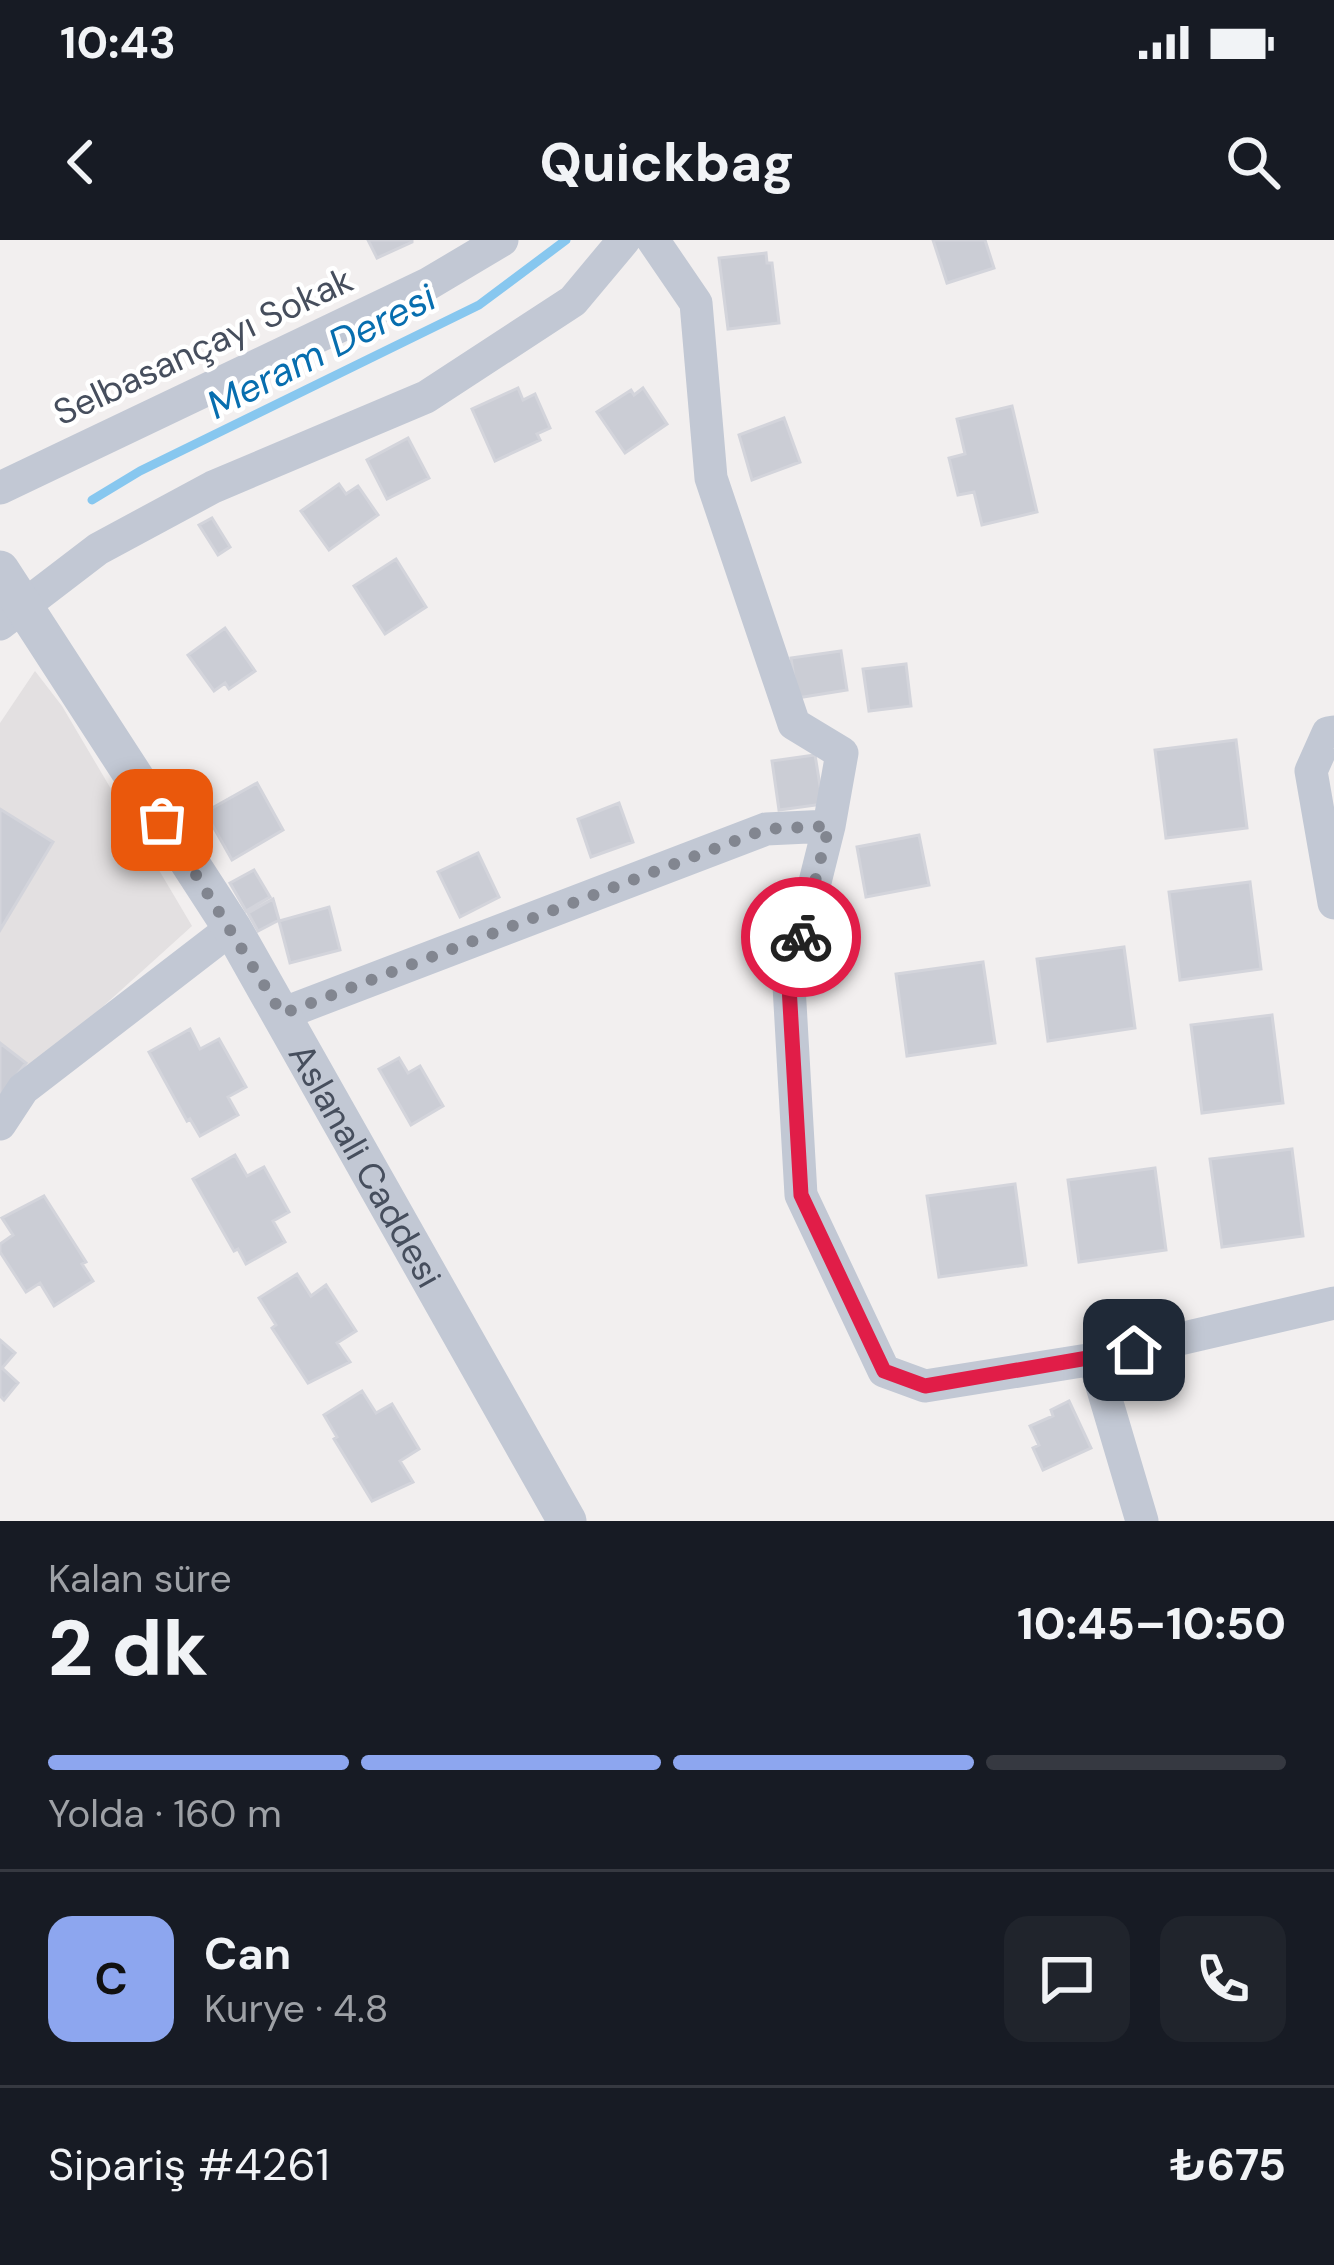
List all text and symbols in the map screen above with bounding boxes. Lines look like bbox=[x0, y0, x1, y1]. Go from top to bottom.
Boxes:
text: 10:43 bbox=[60, 13, 176, 72]
text: Quickbag bbox=[540, 127, 794, 198]
icon: back bbox=[48, 129, 114, 195]
icon: search bbox=[1220, 129, 1286, 195]
street label: Selbasançayı Sokak bbox=[46, 256, 360, 436]
water label: Meram Deresi bbox=[198, 271, 444, 431]
pin bbox=[111, 769, 213, 871]
icon: bag bbox=[129, 787, 195, 853]
courier bbox=[741, 877, 861, 997]
icon: bike bbox=[768, 904, 834, 970]
street label: Aslanali Caddesi bbox=[278, 1035, 453, 1295]
pin bbox=[1083, 1299, 1185, 1401]
icon: home bbox=[1101, 1317, 1167, 1383]
text: Kalan süre bbox=[48, 1553, 232, 1604]
text: 10:45–10:50 bbox=[1017, 1594, 1286, 1653]
text: 2 dk bbox=[48, 1598, 208, 1699]
text: Yolda · 160 m bbox=[48, 1788, 282, 1839]
button: chat bbox=[1004, 1916, 1130, 2042]
button: phone bbox=[1160, 1916, 1286, 2042]
text: Can bbox=[204, 1924, 291, 1983]
text: C bbox=[94, 1949, 128, 2008]
text: Kurye · 4.8 bbox=[204, 1983, 388, 2034]
text: Sipariş #4261 bbox=[48, 2135, 330, 2194]
text: ₺675 bbox=[1170, 2135, 1286, 2194]

